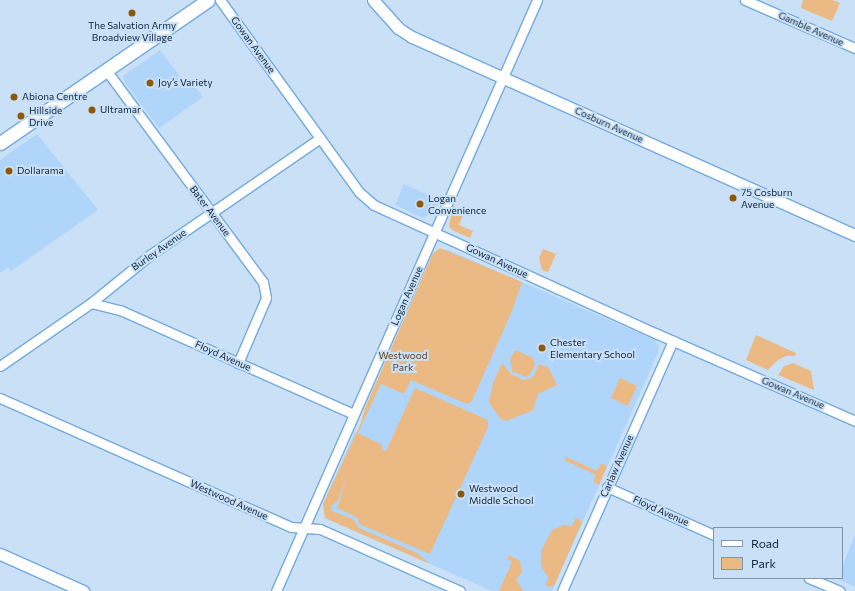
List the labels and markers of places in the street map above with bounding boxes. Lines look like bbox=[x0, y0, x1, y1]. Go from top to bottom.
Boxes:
marker: The Salvation Army Broadview Village bbox=[127, 8, 137, 18]
place label: The Salvation Army Broadview Village bbox=[88, 19, 176, 42]
place label: Joy’s Variety bbox=[158, 77, 213, 89]
marker: Joy’s Variety bbox=[145, 78, 155, 88]
place label: Abiona Centre bbox=[22, 91, 87, 103]
marker: Abiona Centre bbox=[9, 92, 19, 102]
place label: Hillside Drive bbox=[29, 104, 62, 128]
place label: Ultramar bbox=[100, 104, 141, 116]
marker: Ultramar bbox=[87, 105, 97, 115]
marker: Hillside Drive bbox=[16, 111, 26, 121]
place label: Dollarama bbox=[17, 165, 64, 177]
marker: Dollarama bbox=[4, 166, 14, 176]
place label: 75 Cosburn Avenue bbox=[741, 186, 792, 210]
place label: Logan Convenience bbox=[428, 192, 486, 216]
marker: 75 Cosburn Avenue bbox=[728, 193, 738, 203]
marker: Logan Convenience bbox=[415, 199, 425, 209]
place label: Chester Elementary School bbox=[550, 336, 635, 360]
marker: Chester Elementary School bbox=[537, 343, 547, 353]
place label: Westwood Middle School bbox=[469, 482, 533, 506]
marker: Westwood Middle School bbox=[456, 489, 466, 499]

